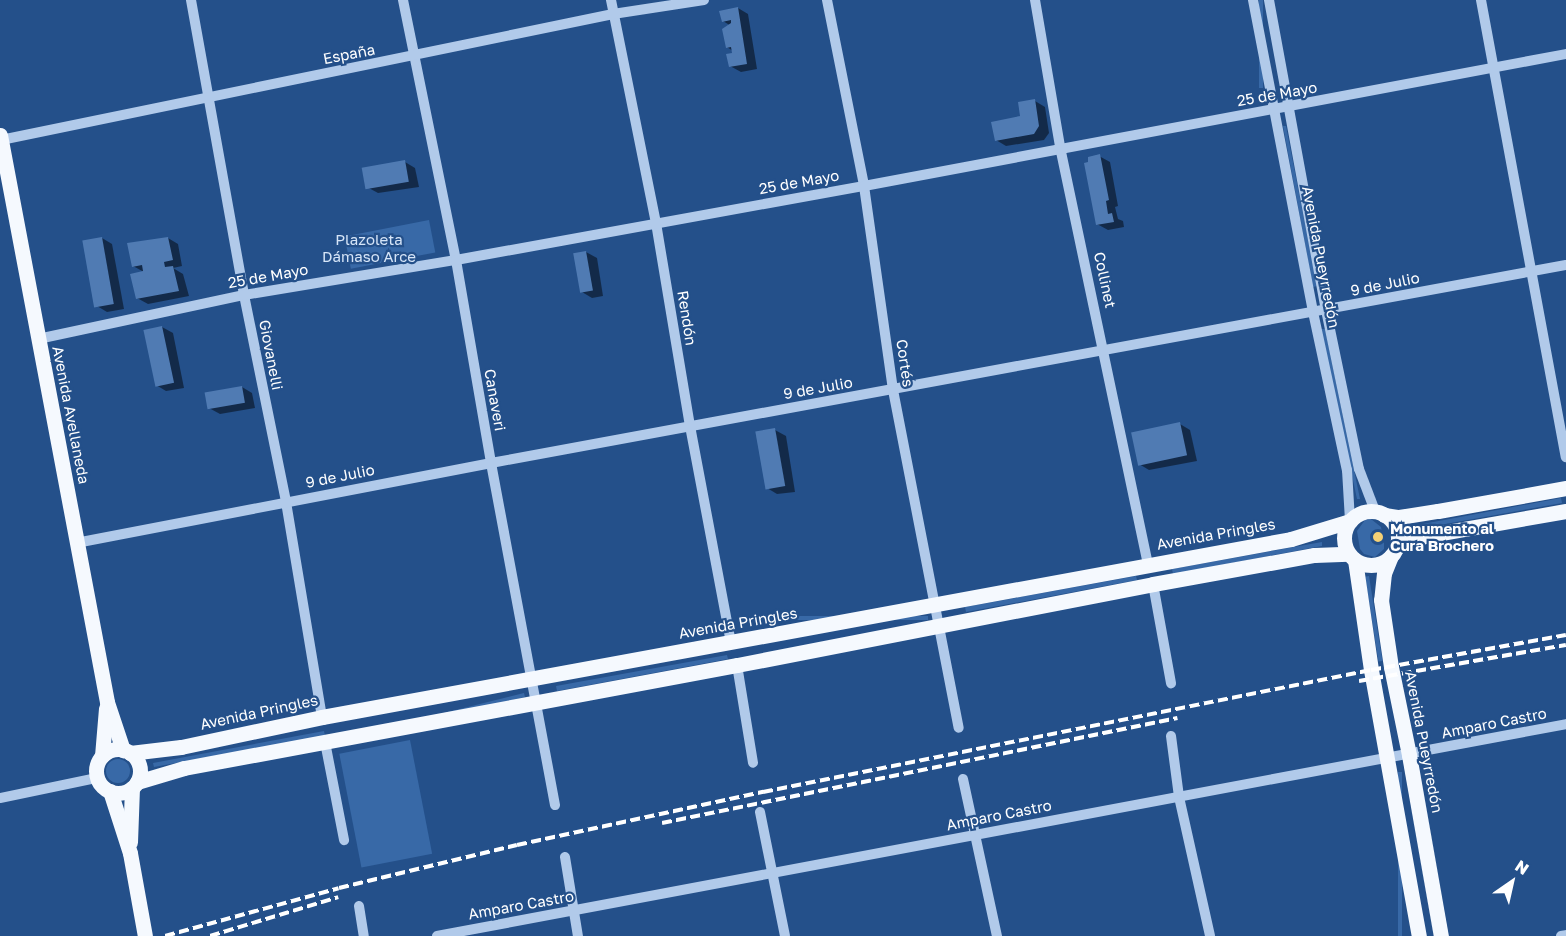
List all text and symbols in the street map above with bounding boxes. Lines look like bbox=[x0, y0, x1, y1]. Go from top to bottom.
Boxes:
street label: España bbox=[322, 40, 376, 68]
street label: 25 de Mayo bbox=[1236, 78, 1318, 110]
street label: 25 de Mayo bbox=[758, 166, 840, 198]
street label: Avenida Pueyrredón bbox=[1298, 185, 1344, 329]
park label: Plazoleta Dámaso Arce bbox=[322, 230, 416, 265]
street label: Collinet bbox=[1090, 250, 1120, 310]
street label: 25 de Mayo bbox=[227, 260, 309, 292]
street label: 9 de Julio bbox=[1349, 269, 1421, 299]
street label: Rendón bbox=[674, 289, 700, 347]
street label: Giovanelli bbox=[255, 318, 287, 392]
street label: Cortés bbox=[893, 338, 917, 388]
street label: Avenida Avellaneda bbox=[49, 344, 93, 486]
street label: Canaveri bbox=[481, 368, 509, 432]
street label: 9 de Julio bbox=[782, 373, 854, 403]
street label: 9 de Julio bbox=[304, 461, 376, 491]
street label: Avenida Pringles bbox=[1155, 515, 1277, 553]
place label: Monumento al Cura Brochero bbox=[1390, 519, 1494, 554]
marker: Monumento al Cura Brochero bbox=[1371, 530, 1385, 544]
street label: Avenida Pringles bbox=[677, 604, 799, 642]
street label: Avenida Pueyrredón bbox=[1401, 670, 1447, 814]
street label: Avenida Pringles bbox=[198, 691, 320, 733]
street label: Amparo Castro bbox=[1440, 704, 1548, 742]
street label: Amparo Castro bbox=[945, 796, 1053, 834]
north arrow bbox=[1482, 852, 1542, 912]
text: N bbox=[1511, 855, 1533, 879]
street label: Amparo Castro bbox=[467, 887, 575, 923]

